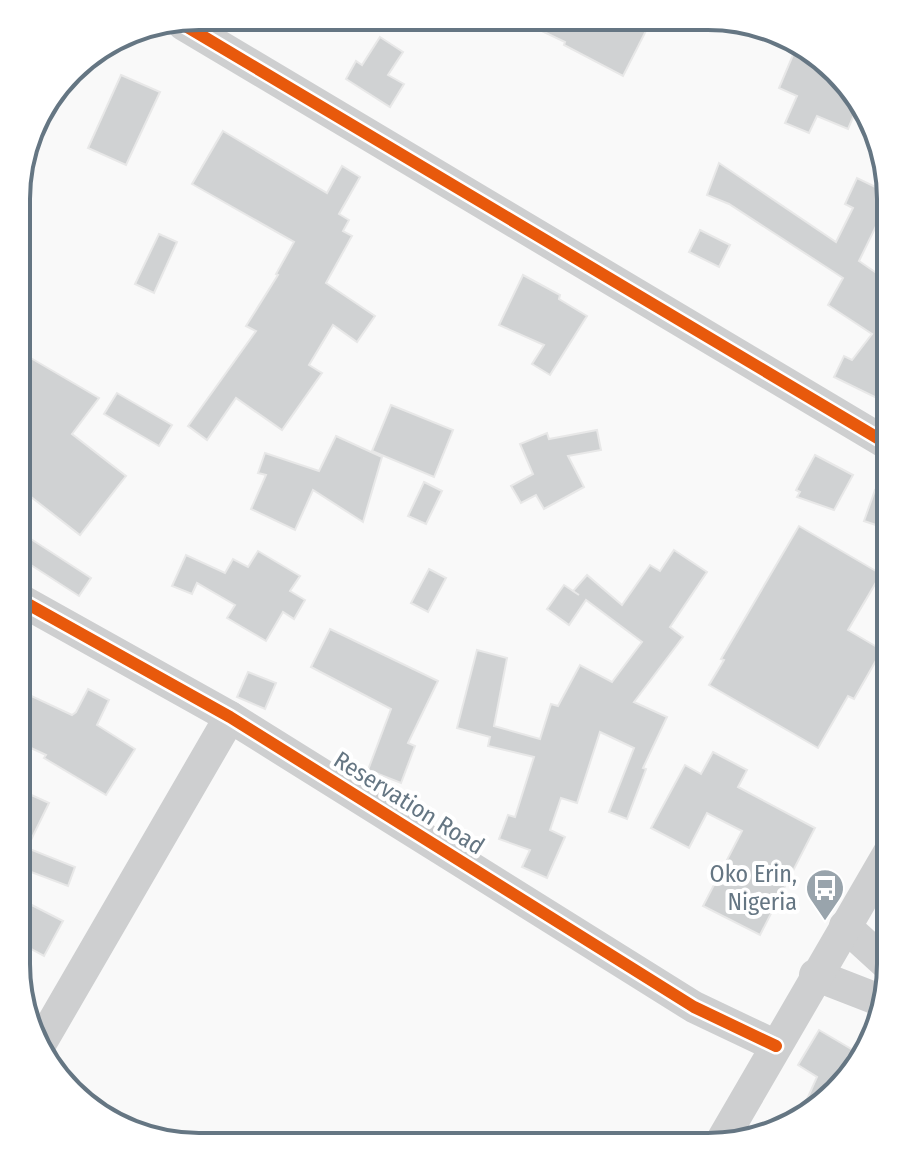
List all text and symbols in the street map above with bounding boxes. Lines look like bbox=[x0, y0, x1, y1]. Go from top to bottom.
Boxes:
street label: Reservation Road bbox=[329, 746, 489, 860]
place label: Oko Erin, Nigeria bbox=[710, 860, 797, 916]
bus stop icon: Oko Erin, Nigeria bbox=[804, 867, 846, 922]

